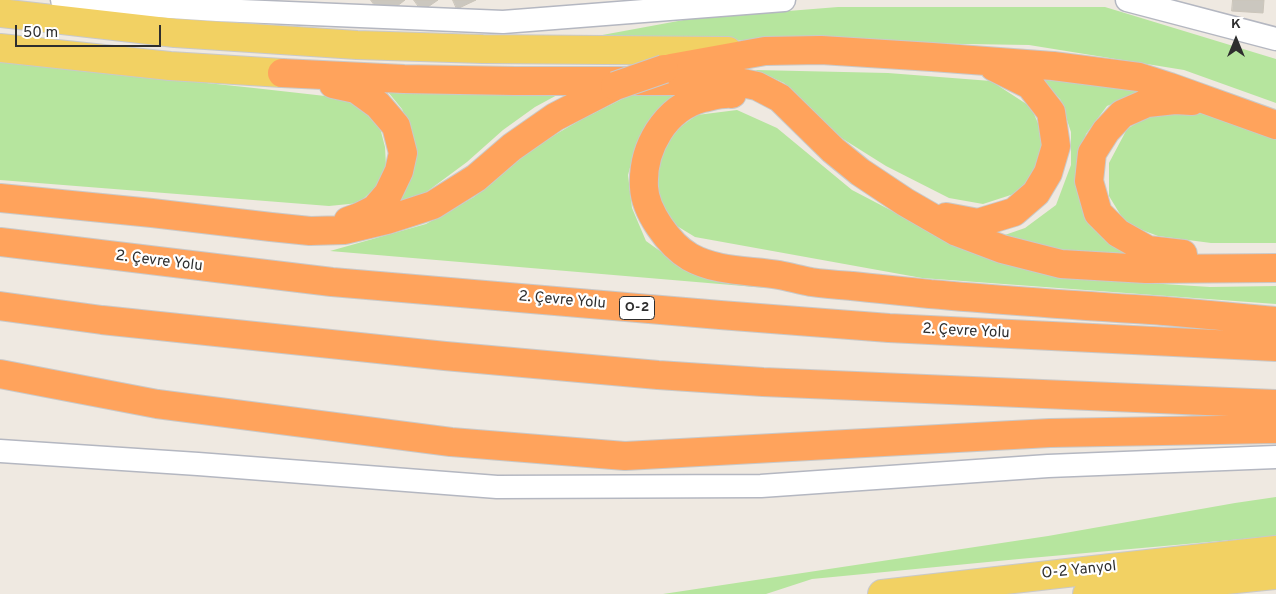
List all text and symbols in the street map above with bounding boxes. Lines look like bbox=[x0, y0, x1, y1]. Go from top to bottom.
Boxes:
scale bar bbox=[18, 15, 164, 47]
north arrow bbox=[1211, 15, 1261, 65]
text: K bbox=[1231, 16, 1241, 33]
text: 50 m bbox=[23, 24, 58, 43]
street label: 2. Çevre Yolu bbox=[115, 248, 203, 276]
street label: 2. Çevre Yolu bbox=[518, 288, 606, 314]
road number: O-2 bbox=[620, 296, 654, 320]
street label: 2. Çevre Yolu bbox=[922, 321, 1010, 343]
street label: O-2 Yanyol bbox=[1041, 558, 1117, 584]

